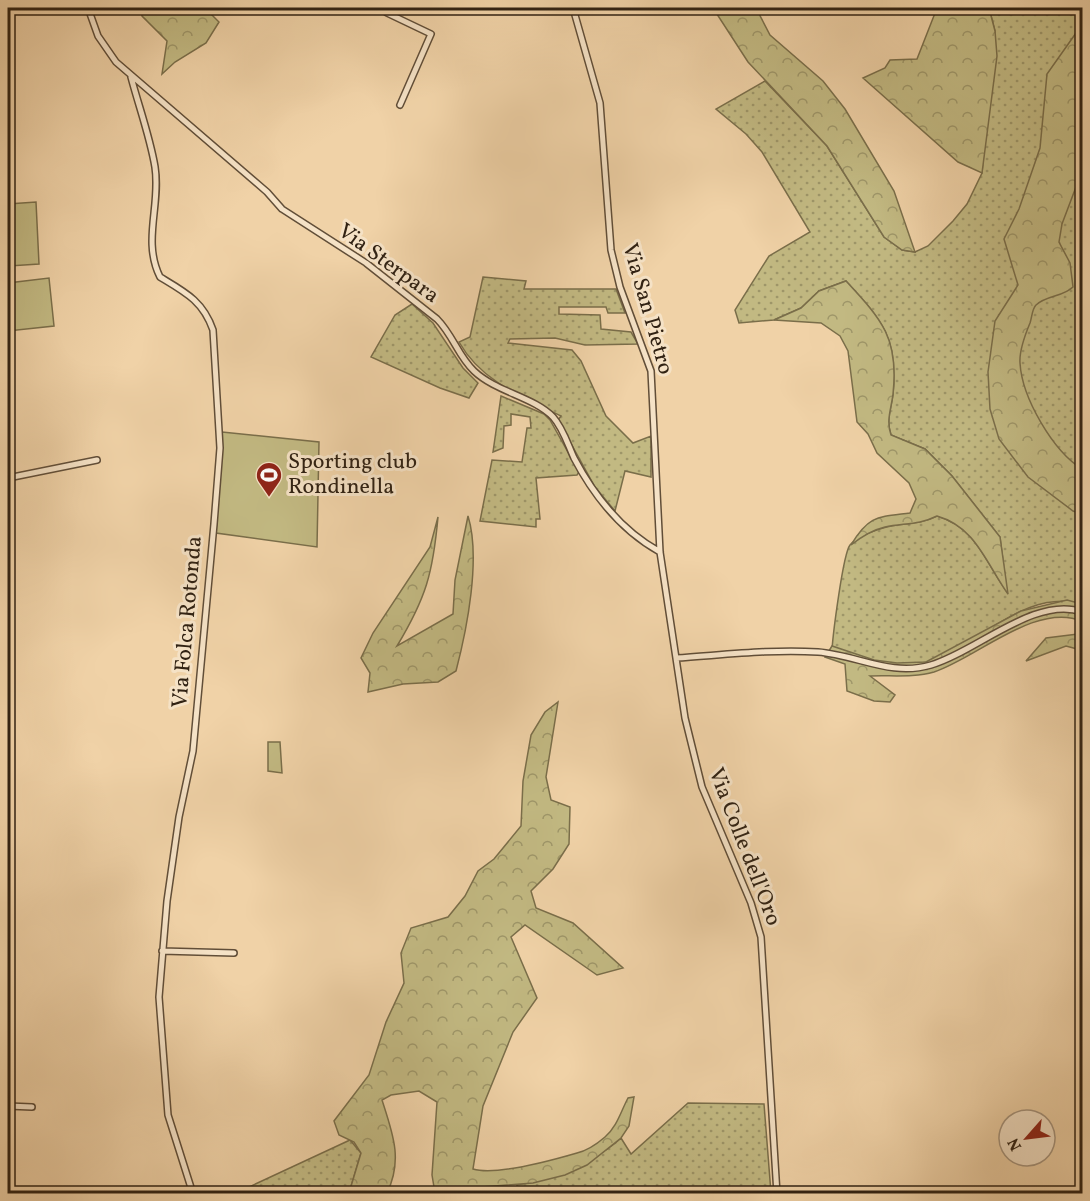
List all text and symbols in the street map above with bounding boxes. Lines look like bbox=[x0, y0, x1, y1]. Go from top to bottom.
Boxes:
street label: Via Sterpara bbox=[331, 216, 445, 312]
street label: Via San Pietro bbox=[613, 240, 681, 378]
place label: Sporting club Rondinella bbox=[288, 447, 417, 503]
sports icon: Sporting club Rondinella bbox=[254, 460, 284, 498]
street label: Via Folca Rotonda bbox=[165, 535, 211, 709]
street label: Via Colle dell'Oro bbox=[700, 764, 788, 930]
north arrow bbox=[997, 1108, 1057, 1168]
text: N bbox=[1003, 1133, 1028, 1154]

